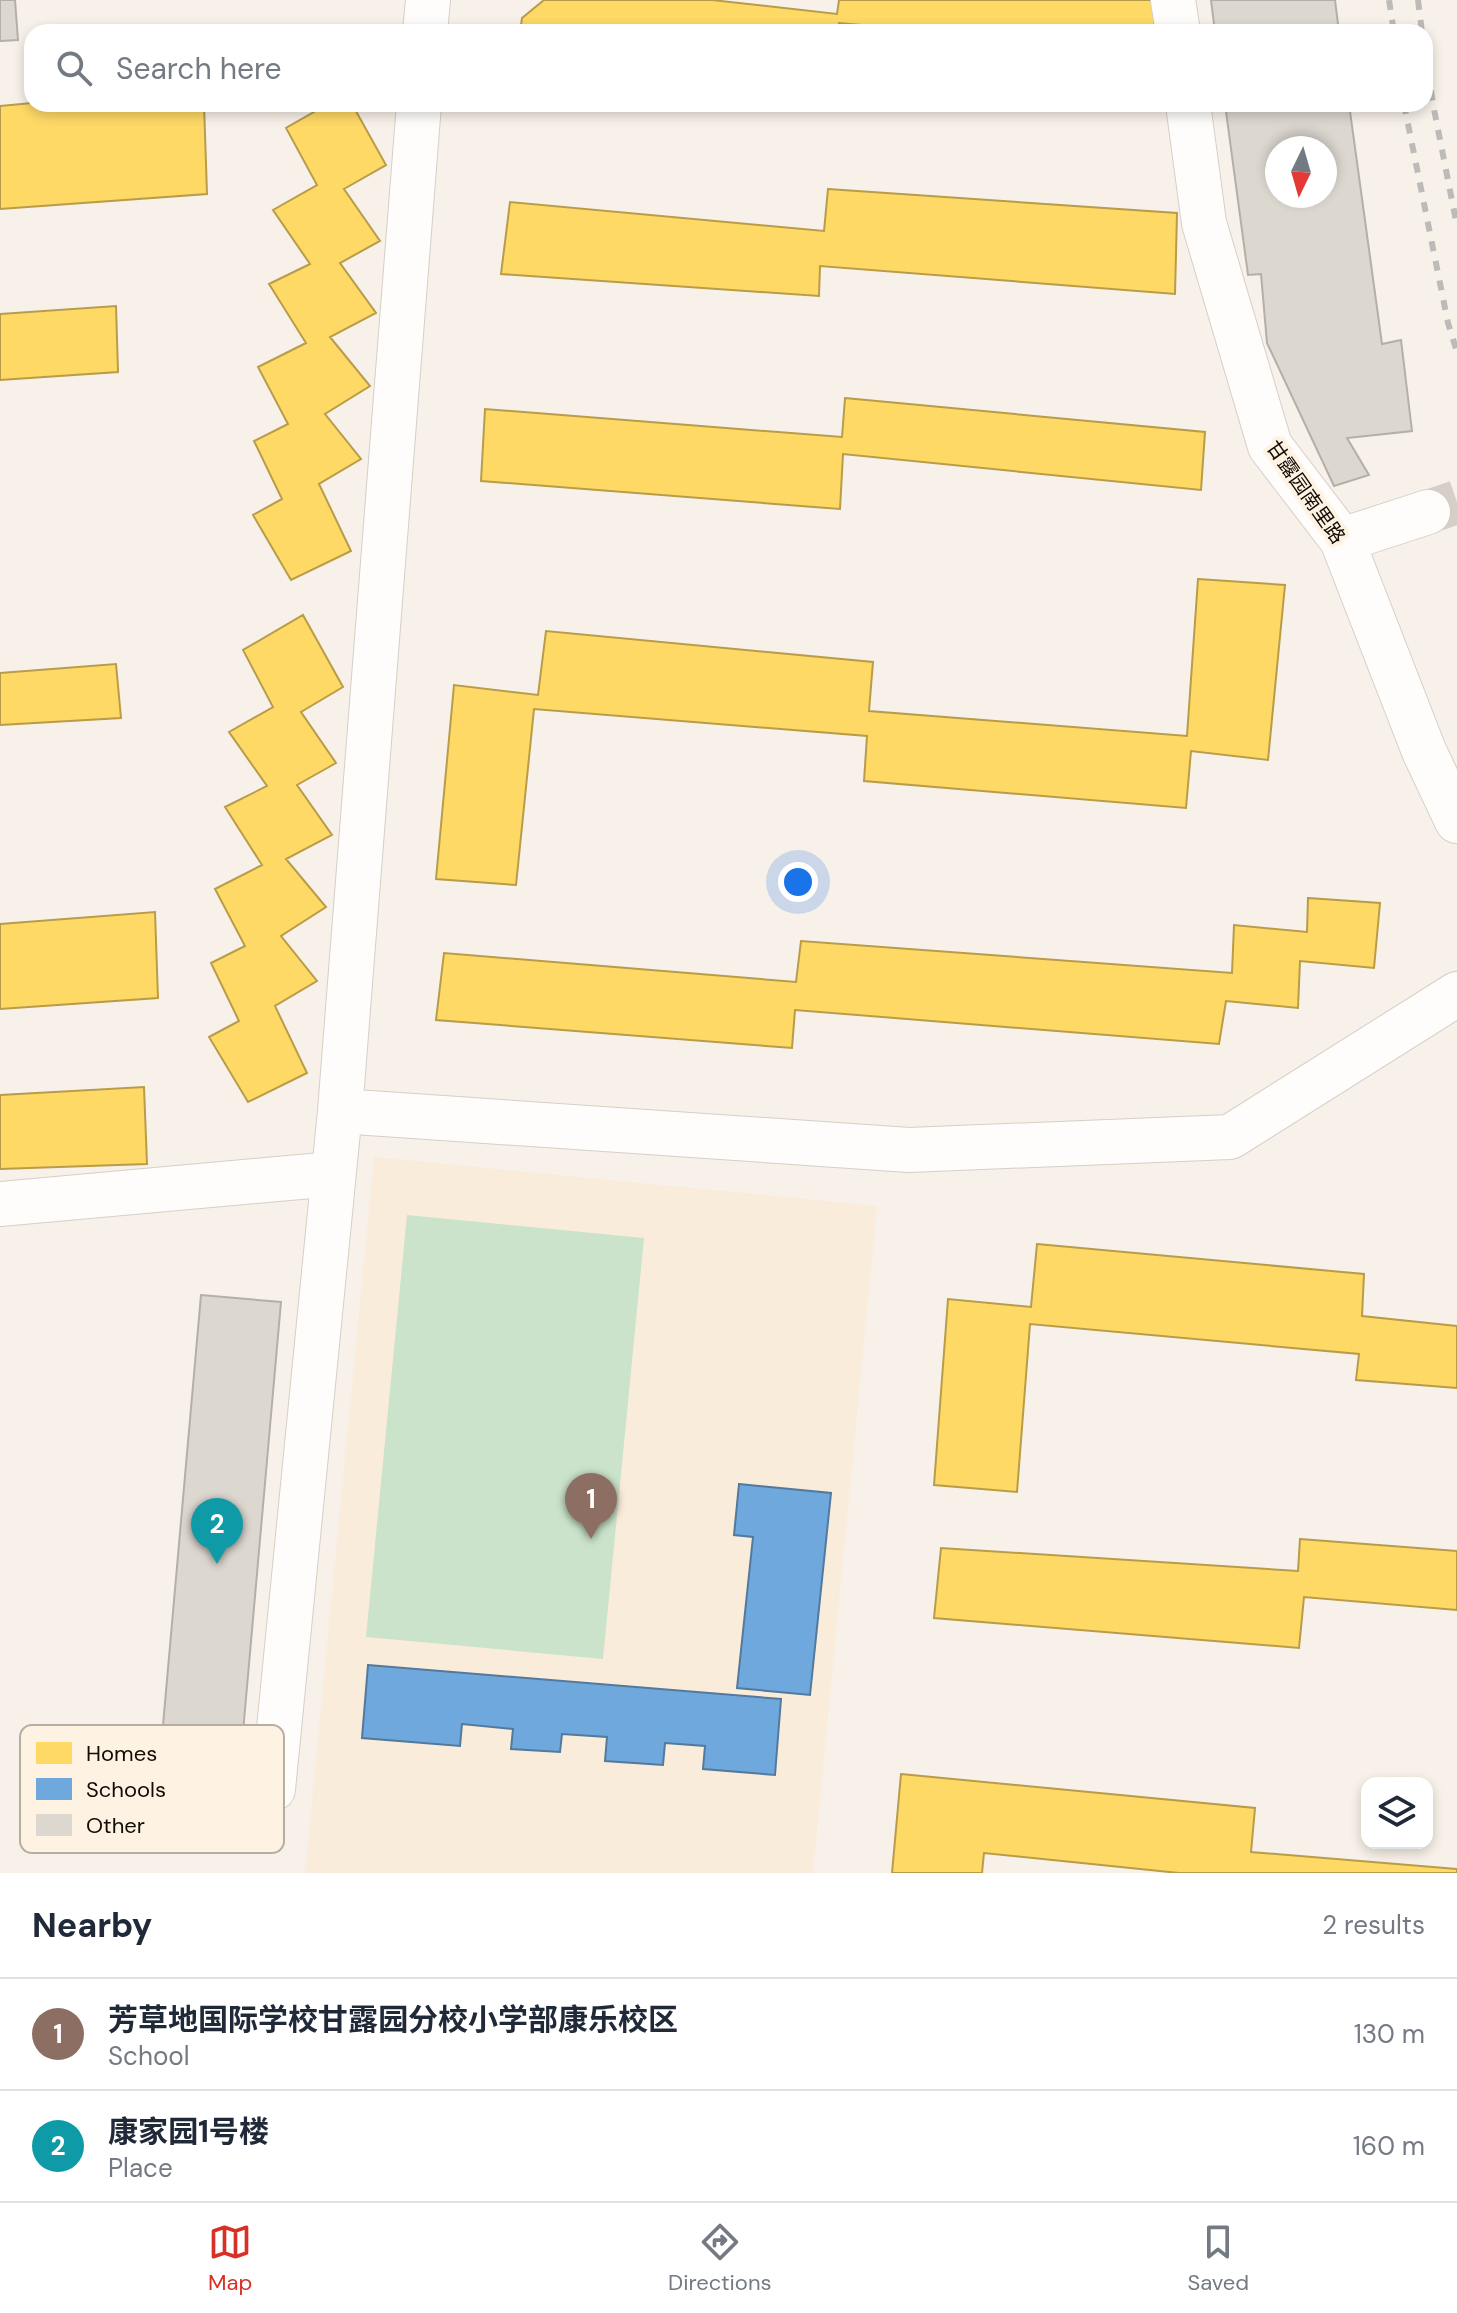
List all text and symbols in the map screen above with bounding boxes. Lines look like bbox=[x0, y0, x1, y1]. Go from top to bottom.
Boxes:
search box bbox=[24, 24, 1433, 112]
icon: search bbox=[52, 46, 96, 90]
text: Search here bbox=[116, 49, 282, 88]
north arrow bbox=[1265, 136, 1337, 208]
street label: 甘露园南里路 bbox=[1261, 435, 1351, 549]
your location bbox=[778, 862, 818, 902]
pin: 1 bbox=[565, 1473, 617, 1539]
pin: 2 bbox=[191, 1498, 243, 1564]
legend bbox=[20, 1725, 284, 1853]
text: Homes bbox=[86, 1739, 157, 1768]
text: Schools bbox=[86, 1775, 166, 1804]
map controls bbox=[1361, 1777, 1433, 1849]
button: layers bbox=[1361, 1777, 1433, 1849]
text: Other bbox=[86, 1811, 145, 1840]
text: Nearby bbox=[32, 1903, 152, 1948]
text: 2 results bbox=[1322, 1908, 1425, 1942]
text: 芳草地国际学校甘露园分校小学部康乐校区 bbox=[108, 2000, 678, 2039]
text: 1 bbox=[53, 2017, 63, 2051]
text: 130 m bbox=[1354, 2017, 1425, 2051]
text: School bbox=[108, 2039, 190, 2073]
text: 康家园1号楼 bbox=[108, 2112, 269, 2151]
text: 2 bbox=[50, 2129, 66, 2163]
text: 160 m bbox=[1353, 2129, 1425, 2163]
text: Place bbox=[108, 2151, 173, 2185]
tab: Map bbox=[208, 2220, 252, 2297]
tab: Directions bbox=[668, 2220, 772, 2297]
tab: Saved bbox=[1187, 2220, 1249, 2297]

